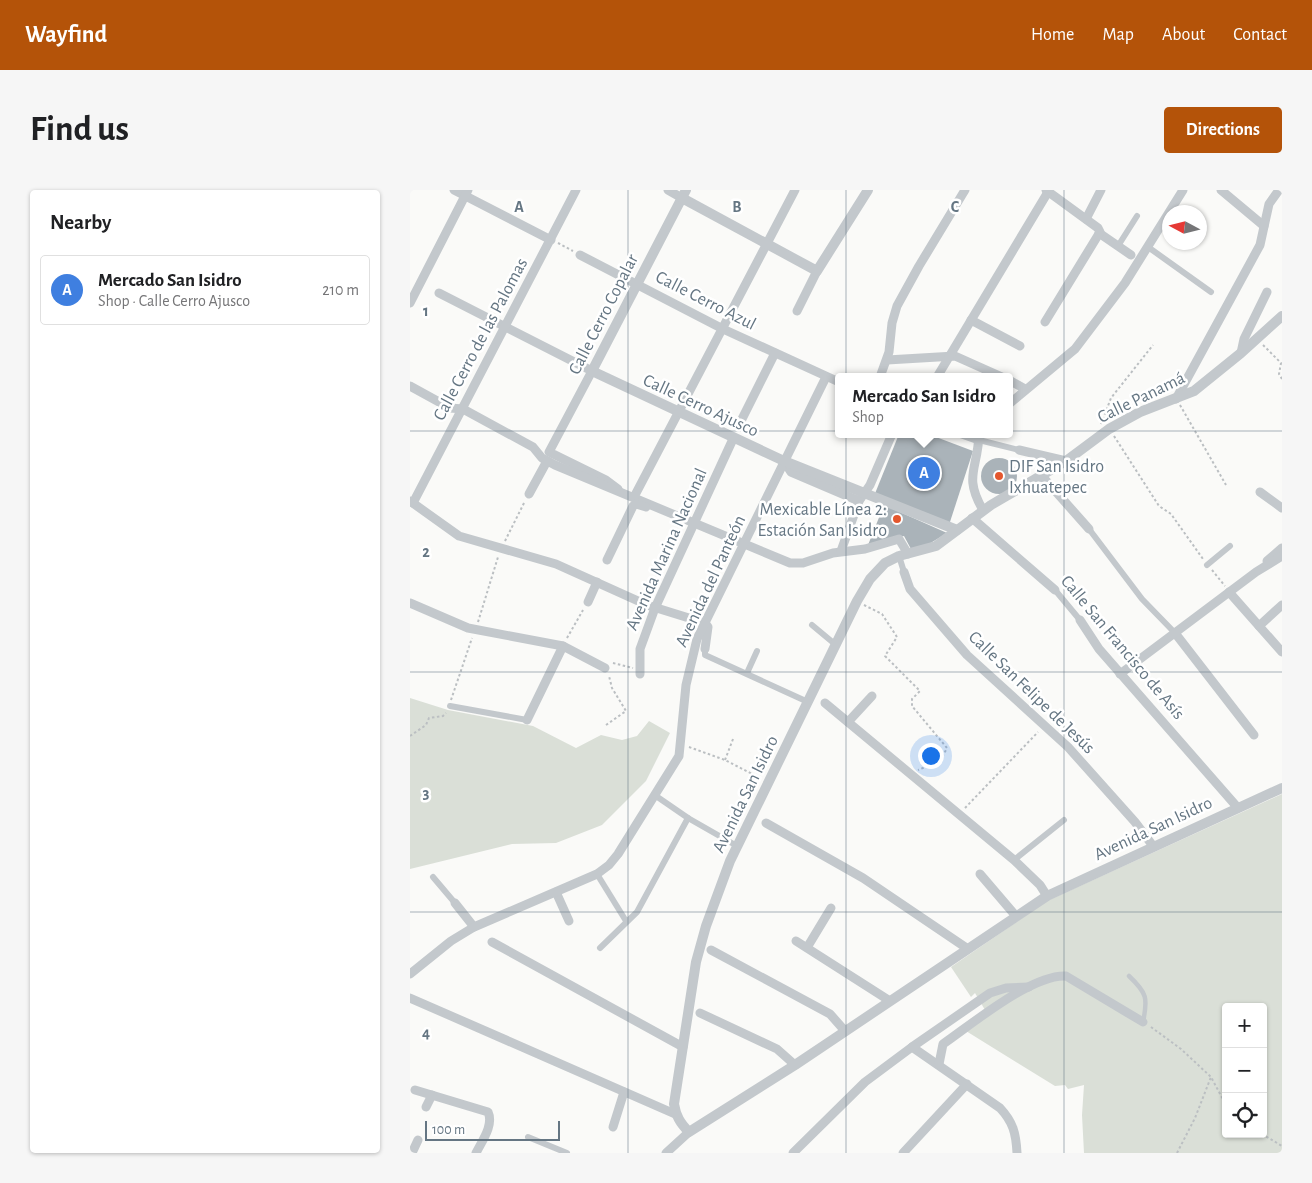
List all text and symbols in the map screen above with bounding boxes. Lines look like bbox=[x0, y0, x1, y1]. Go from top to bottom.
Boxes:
text: Wayfind bbox=[25, 23, 107, 47]
text: Home bbox=[1031, 26, 1074, 44]
text: Map bbox=[1102, 26, 1134, 44]
text: About bbox=[1162, 26, 1205, 44]
text: Contact bbox=[1233, 26, 1287, 44]
button: Directions bbox=[1164, 107, 1282, 153]
text: Find us bbox=[30, 112, 129, 147]
text: A bbox=[514, 199, 524, 215]
text: B bbox=[732, 199, 742, 215]
text: C bbox=[951, 199, 960, 215]
north arrow bbox=[1162, 205, 1207, 250]
text: Nearby bbox=[50, 212, 111, 233]
street label: Calle Cerro Copalar bbox=[566, 251, 642, 377]
street label: Calle Cerro de las Palomas bbox=[430, 255, 531, 424]
street label: Calle Cerro Azul bbox=[652, 268, 759, 334]
text: Mercado San Isidro bbox=[98, 271, 242, 290]
text: A bbox=[62, 282, 72, 298]
text: 210 m bbox=[322, 282, 359, 298]
text: Shop · Calle Cerro Ajusco bbox=[98, 293, 250, 309]
text: 1 bbox=[423, 303, 429, 319]
street label: Calle Panamá bbox=[1095, 369, 1188, 427]
street label: Calle Cerro Ajusco bbox=[640, 371, 761, 441]
popup bbox=[835, 373, 1013, 438]
text: Mercado San Isidro bbox=[852, 387, 996, 406]
text: Shop bbox=[852, 409, 884, 425]
pin: A bbox=[908, 454, 940, 492]
place label: DIF San Isidro Ixhuatepec bbox=[1009, 458, 1104, 497]
street label: Avenida Marina Nacional bbox=[623, 466, 711, 633]
marker: DIF San Isidro Ixhuatepec bbox=[993, 470, 1005, 482]
place label: Mexicable Línea 2: Estación San Isidro bbox=[757, 501, 887, 540]
street label: Avenida del Panteón bbox=[673, 513, 749, 650]
marker: Mexicable Línea 2: Estación San Isidro bbox=[891, 513, 903, 525]
text: 2 bbox=[422, 544, 430, 560]
street label: Calle San Francisco de Asís bbox=[1057, 572, 1188, 723]
street label: Calle San Felipe de Jesús bbox=[965, 628, 1098, 757]
street label: Avenida San Isidro bbox=[710, 733, 782, 856]
your location bbox=[918, 743, 944, 769]
text: 3 bbox=[423, 785, 430, 801]
street label: Avenida San Isidro bbox=[1092, 794, 1215, 864]
map controls bbox=[1222, 1003, 1267, 1138]
button: + bbox=[1222, 1003, 1267, 1048]
text: 4 bbox=[422, 1025, 430, 1041]
button: − bbox=[1222, 1048, 1267, 1093]
button: locate bbox=[1222, 1093, 1267, 1138]
scale bar bbox=[425, 1118, 560, 1141]
text: 100 m bbox=[432, 1123, 465, 1137]

